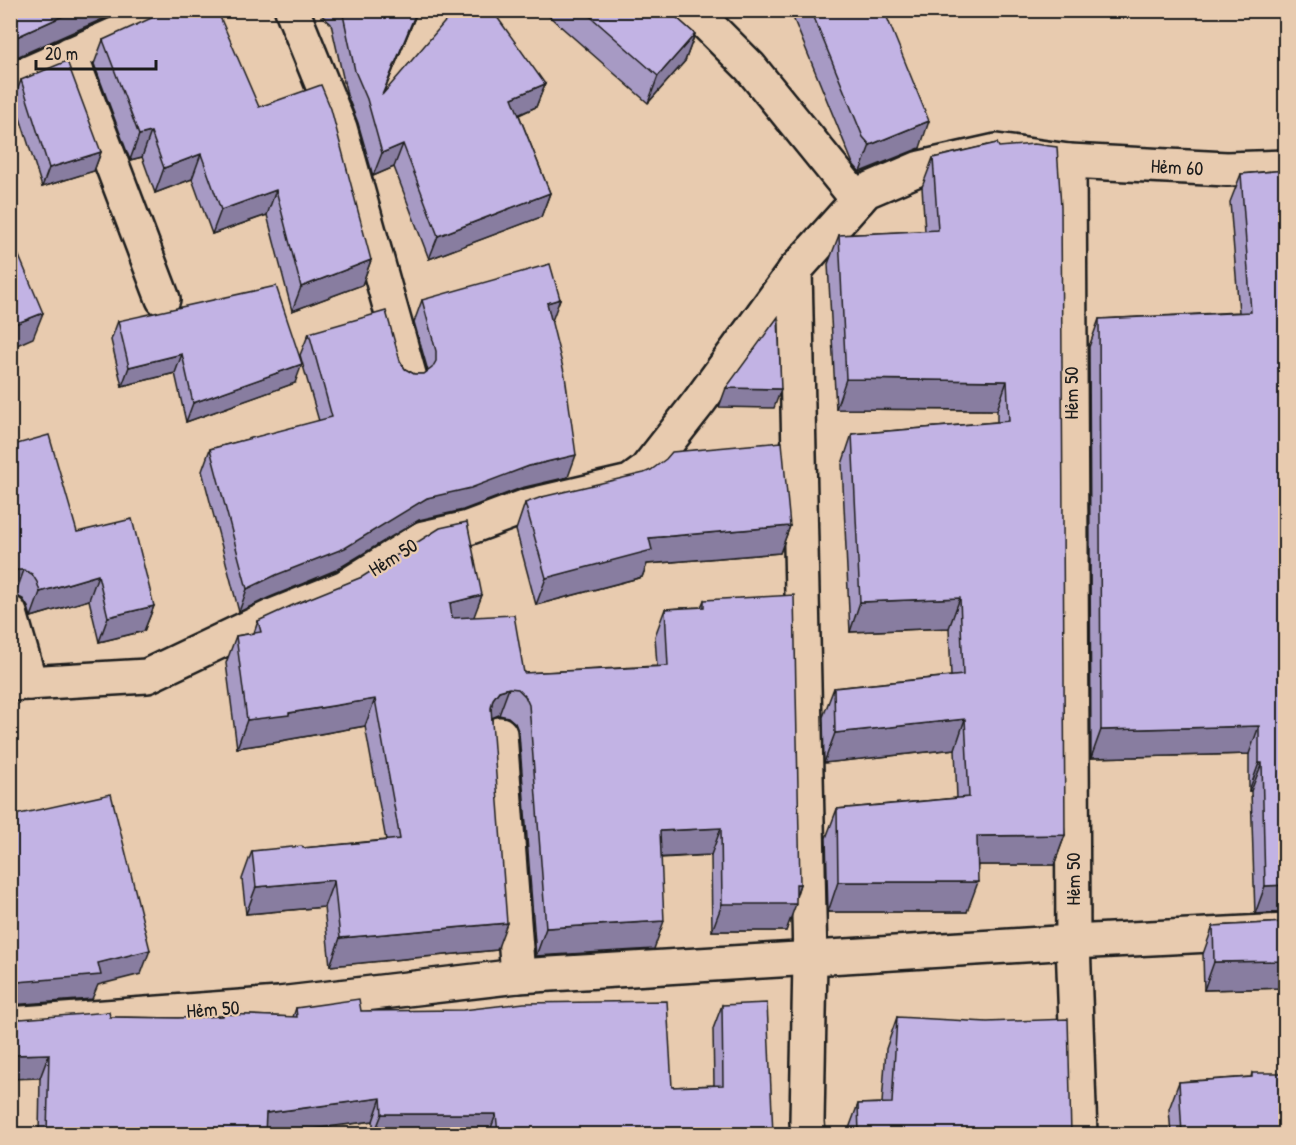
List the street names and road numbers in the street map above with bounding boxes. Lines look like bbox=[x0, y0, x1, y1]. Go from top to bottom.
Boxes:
street label: Hẻm 60 bbox=[1150, 152, 1204, 181]
street label: Hẻm 50 bbox=[1057, 366, 1084, 419]
street label: Hẻm 50 bbox=[363, 531, 422, 582]
street label: Hẻm 50 bbox=[1059, 852, 1086, 905]
street label: Hẻm 50 bbox=[186, 993, 240, 1024]

